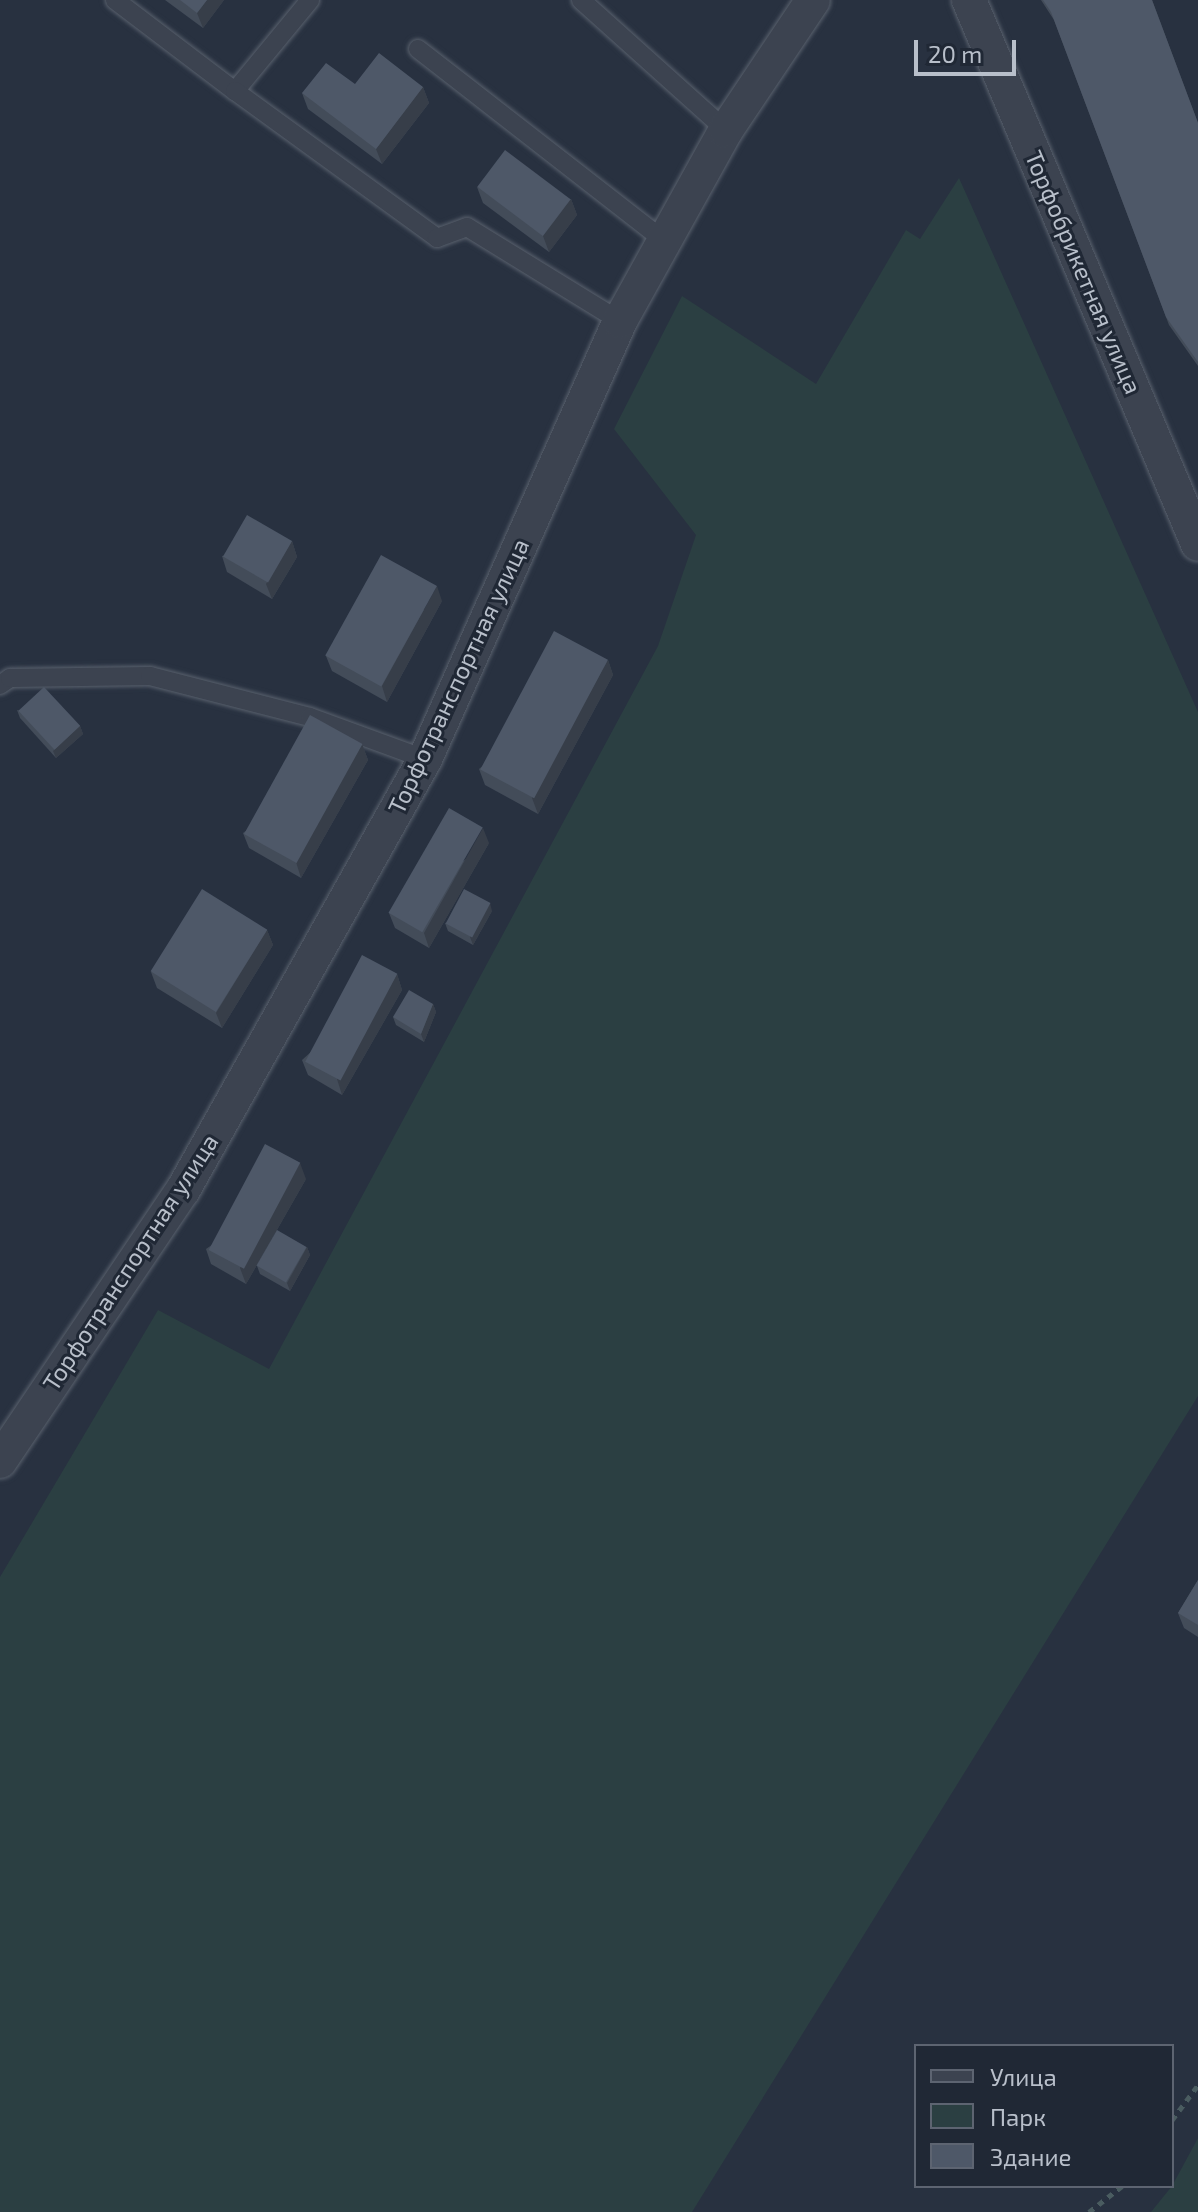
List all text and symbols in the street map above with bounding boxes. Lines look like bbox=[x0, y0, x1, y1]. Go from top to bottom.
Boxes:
scale bar bbox=[918, 24, 1020, 74]
text: 20 m bbox=[928, 39, 982, 68]
street label: Торфобрикетная улица bbox=[1020, 146, 1148, 398]
street label: Торфотранспортная улица bbox=[381, 534, 535, 818]
street label: Торфотранспортная улица bbox=[36, 1128, 224, 1396]
legend bbox=[914, 2044, 1174, 2188]
text: Улица bbox=[990, 2062, 1057, 2091]
text: Парк bbox=[990, 2102, 1046, 2131]
text: Здание bbox=[990, 2142, 1072, 2171]

